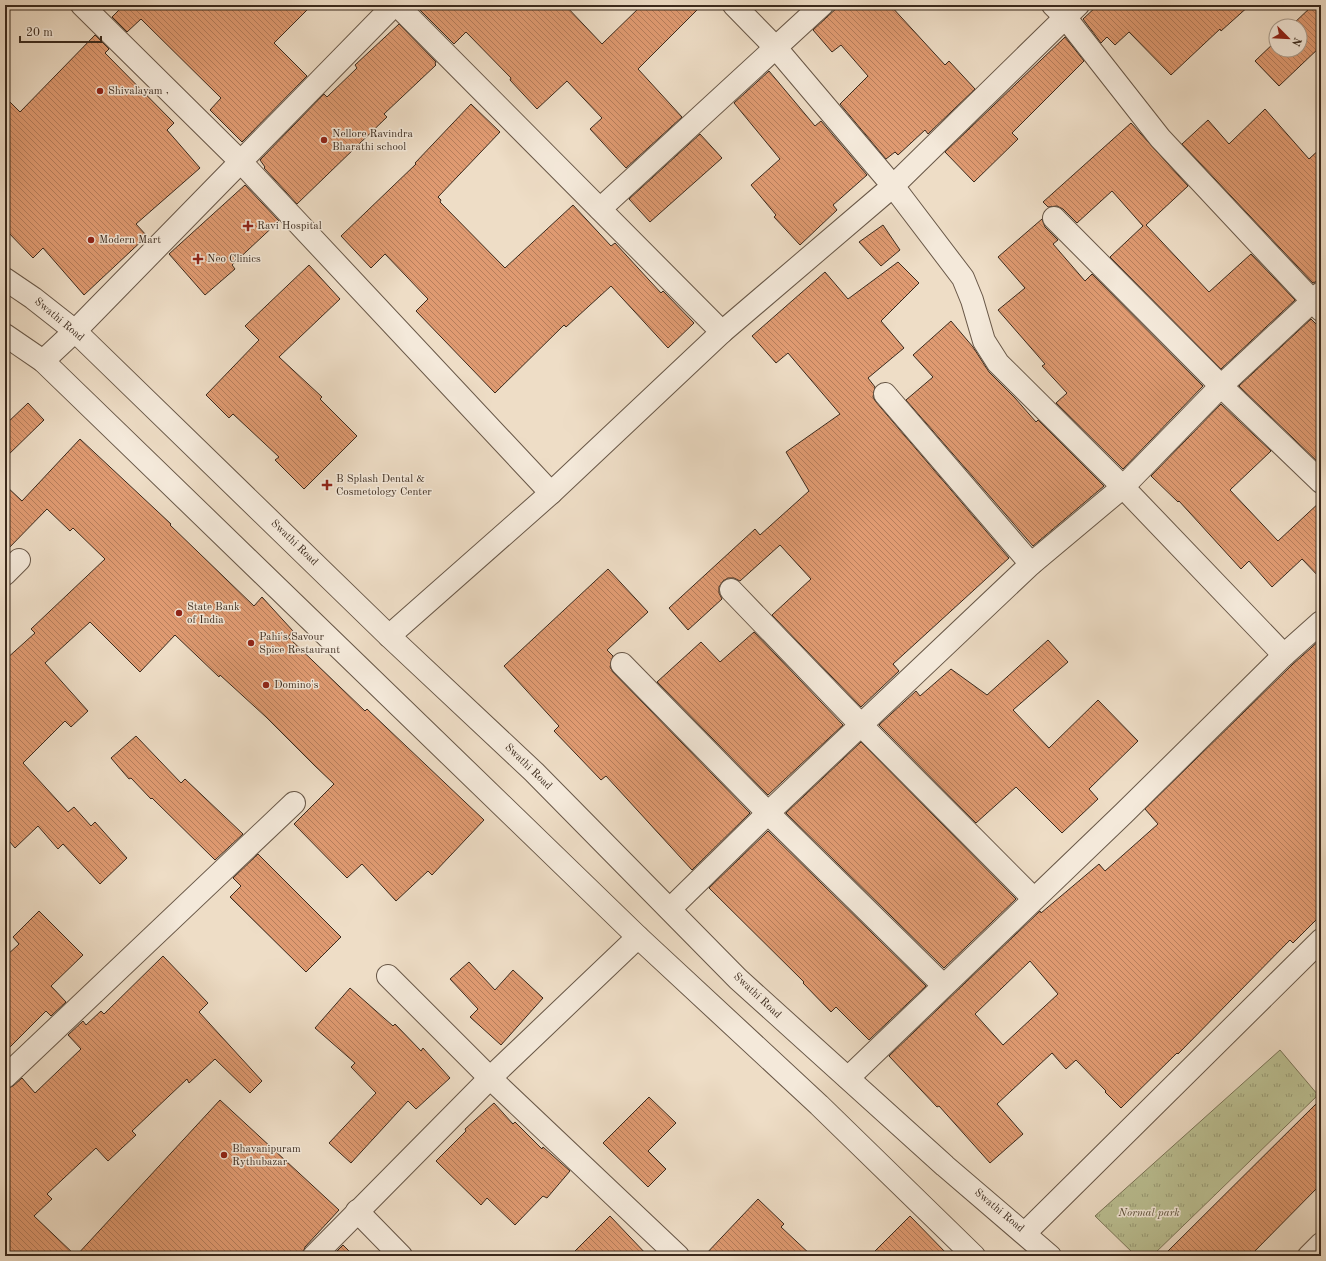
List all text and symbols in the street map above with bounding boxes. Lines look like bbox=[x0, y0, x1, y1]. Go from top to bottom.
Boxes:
scale bar bbox=[20, 18, 101, 44]
north arrow bbox=[1268, 18, 1308, 58]
text: 20 m bbox=[26, 27, 53, 39]
text: N bbox=[1289, 35, 1302, 48]
marker: Shivalayam , bbox=[95, 86, 105, 96]
place label: Shivalayam , bbox=[108, 86, 169, 97]
place label: Nellore Ravindra Bharathi school bbox=[332, 129, 414, 153]
marker: Nellore Ravindra Bharathi school bbox=[319, 135, 329, 145]
marker: Ravi Hospital bbox=[242, 220, 254, 232]
place label: Ravi Hospital bbox=[257, 221, 322, 232]
marker: Modern Mart bbox=[86, 235, 96, 245]
place label: Modern Mart bbox=[99, 235, 161, 246]
marker: Neo Clinics bbox=[192, 253, 204, 265]
place label: Neo Clinics bbox=[207, 254, 261, 265]
street label: Swathi Road bbox=[32, 296, 86, 344]
place label: B Splash Dental & Cosmetology Center bbox=[336, 474, 432, 498]
marker: B Splash Dental & Cosmetology Center bbox=[321, 479, 333, 491]
street label: Swathi Road bbox=[268, 518, 320, 568]
place label: State Bank of India bbox=[187, 602, 240, 626]
marker: State Bank of India bbox=[174, 608, 184, 618]
place label: Pahi's Savour Spice Restaurant bbox=[259, 632, 340, 656]
marker: Pahi's Savour Spice Restaurant bbox=[246, 638, 256, 648]
marker: Domino's bbox=[261, 680, 271, 690]
place label: Domino's bbox=[274, 680, 319, 691]
street label: Swathi Road bbox=[502, 742, 554, 792]
street label: Swathi Road bbox=[731, 971, 783, 1021]
place label: Bhavanipuram Rythubazar bbox=[232, 1144, 301, 1168]
marker: Bhavanipuram Rythubazar bbox=[219, 1150, 229, 1160]
street label: Swathi Road bbox=[972, 1187, 1026, 1235]
park label: Normal park bbox=[1117, 1208, 1180, 1219]

